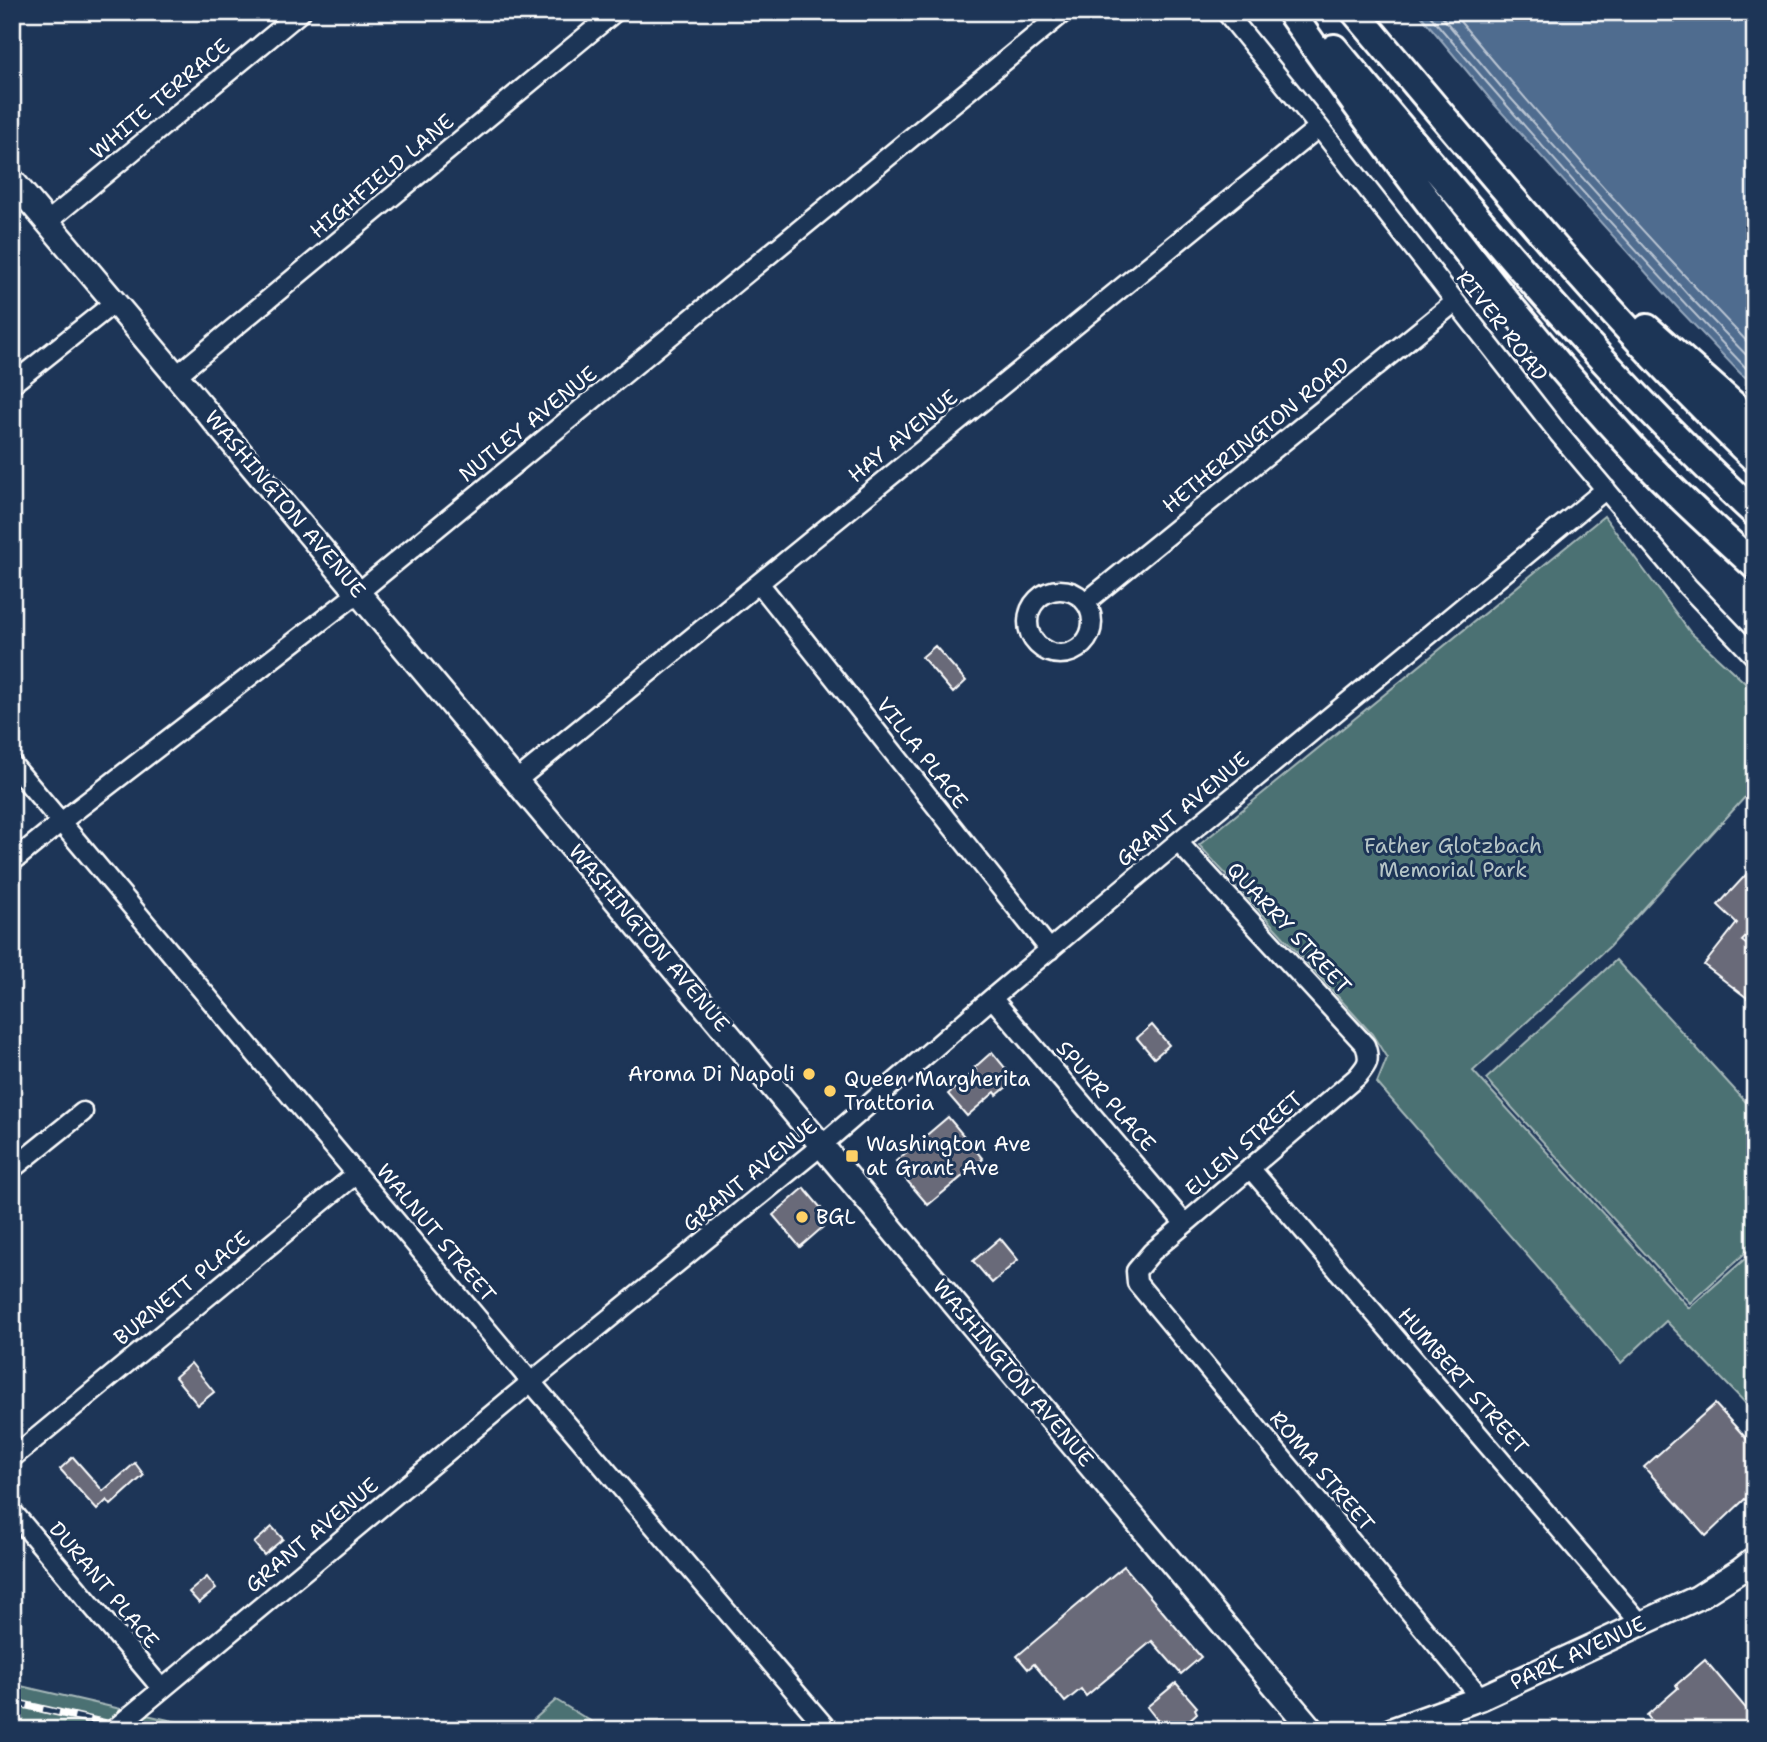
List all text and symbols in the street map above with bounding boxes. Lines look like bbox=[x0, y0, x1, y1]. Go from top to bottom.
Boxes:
street label: WHITE TERRACE bbox=[84, 32, 236, 166]
street label: HIGHFIELD LANE bbox=[304, 107, 460, 245]
street label: RIVER ROAD bbox=[1450, 265, 1554, 387]
street label: HETHERINGTON ROAD bbox=[1157, 351, 1355, 519]
street label: NUTLEY AVENUE bbox=[453, 360, 603, 488]
street label: HAY AVENUE bbox=[842, 383, 964, 489]
street label: WASHINGTON AVENUE bbox=[198, 404, 372, 604]
street label: VILLA PLACE bbox=[870, 692, 974, 814]
street label: GRANT AVENUE bbox=[1111, 745, 1255, 873]
park label: Father Glotzbach Memorial Park bbox=[1364, 832, 1542, 884]
street label: WASHINGTON AVENUE bbox=[562, 838, 736, 1038]
street label: QUARRY STREET bbox=[1221, 856, 1357, 1000]
street label: SPURR PLACE bbox=[1050, 1035, 1162, 1157]
place label: Aroma Di Napoli bbox=[628, 1060, 795, 1088]
place label: Queen Margherita Trattoria bbox=[844, 1065, 1030, 1117]
marker: Aroma Di Napoli bbox=[801, 1066, 817, 1082]
marker: Queen Margherita Trattoria bbox=[822, 1083, 838, 1099]
street label: ELLEN STREET bbox=[1179, 1085, 1309, 1203]
street label: GRANT AVENUE bbox=[677, 1112, 823, 1238]
place label: Washington Ave at Grant Ave bbox=[866, 1130, 1031, 1182]
marker: Washington Ave at Grant Ave bbox=[844, 1148, 860, 1164]
street label: WALNUT STREET bbox=[370, 1158, 502, 1308]
place label: BGL bbox=[816, 1203, 856, 1231]
marker: BGL bbox=[794, 1209, 810, 1225]
street label: BURNETT PLACE bbox=[108, 1224, 256, 1352]
street label: WASHINGTON AVENUE bbox=[926, 1273, 1100, 1473]
street label: HUMBERT STREET bbox=[1391, 1302, 1535, 1460]
street label: ROMA STREET bbox=[1263, 1405, 1381, 1537]
street label: GRANT AVENUE bbox=[240, 1471, 384, 1599]
street label: DURANT PLACE bbox=[43, 1516, 165, 1654]
street label: PARK AVENUE bbox=[1506, 1609, 1650, 1697]

